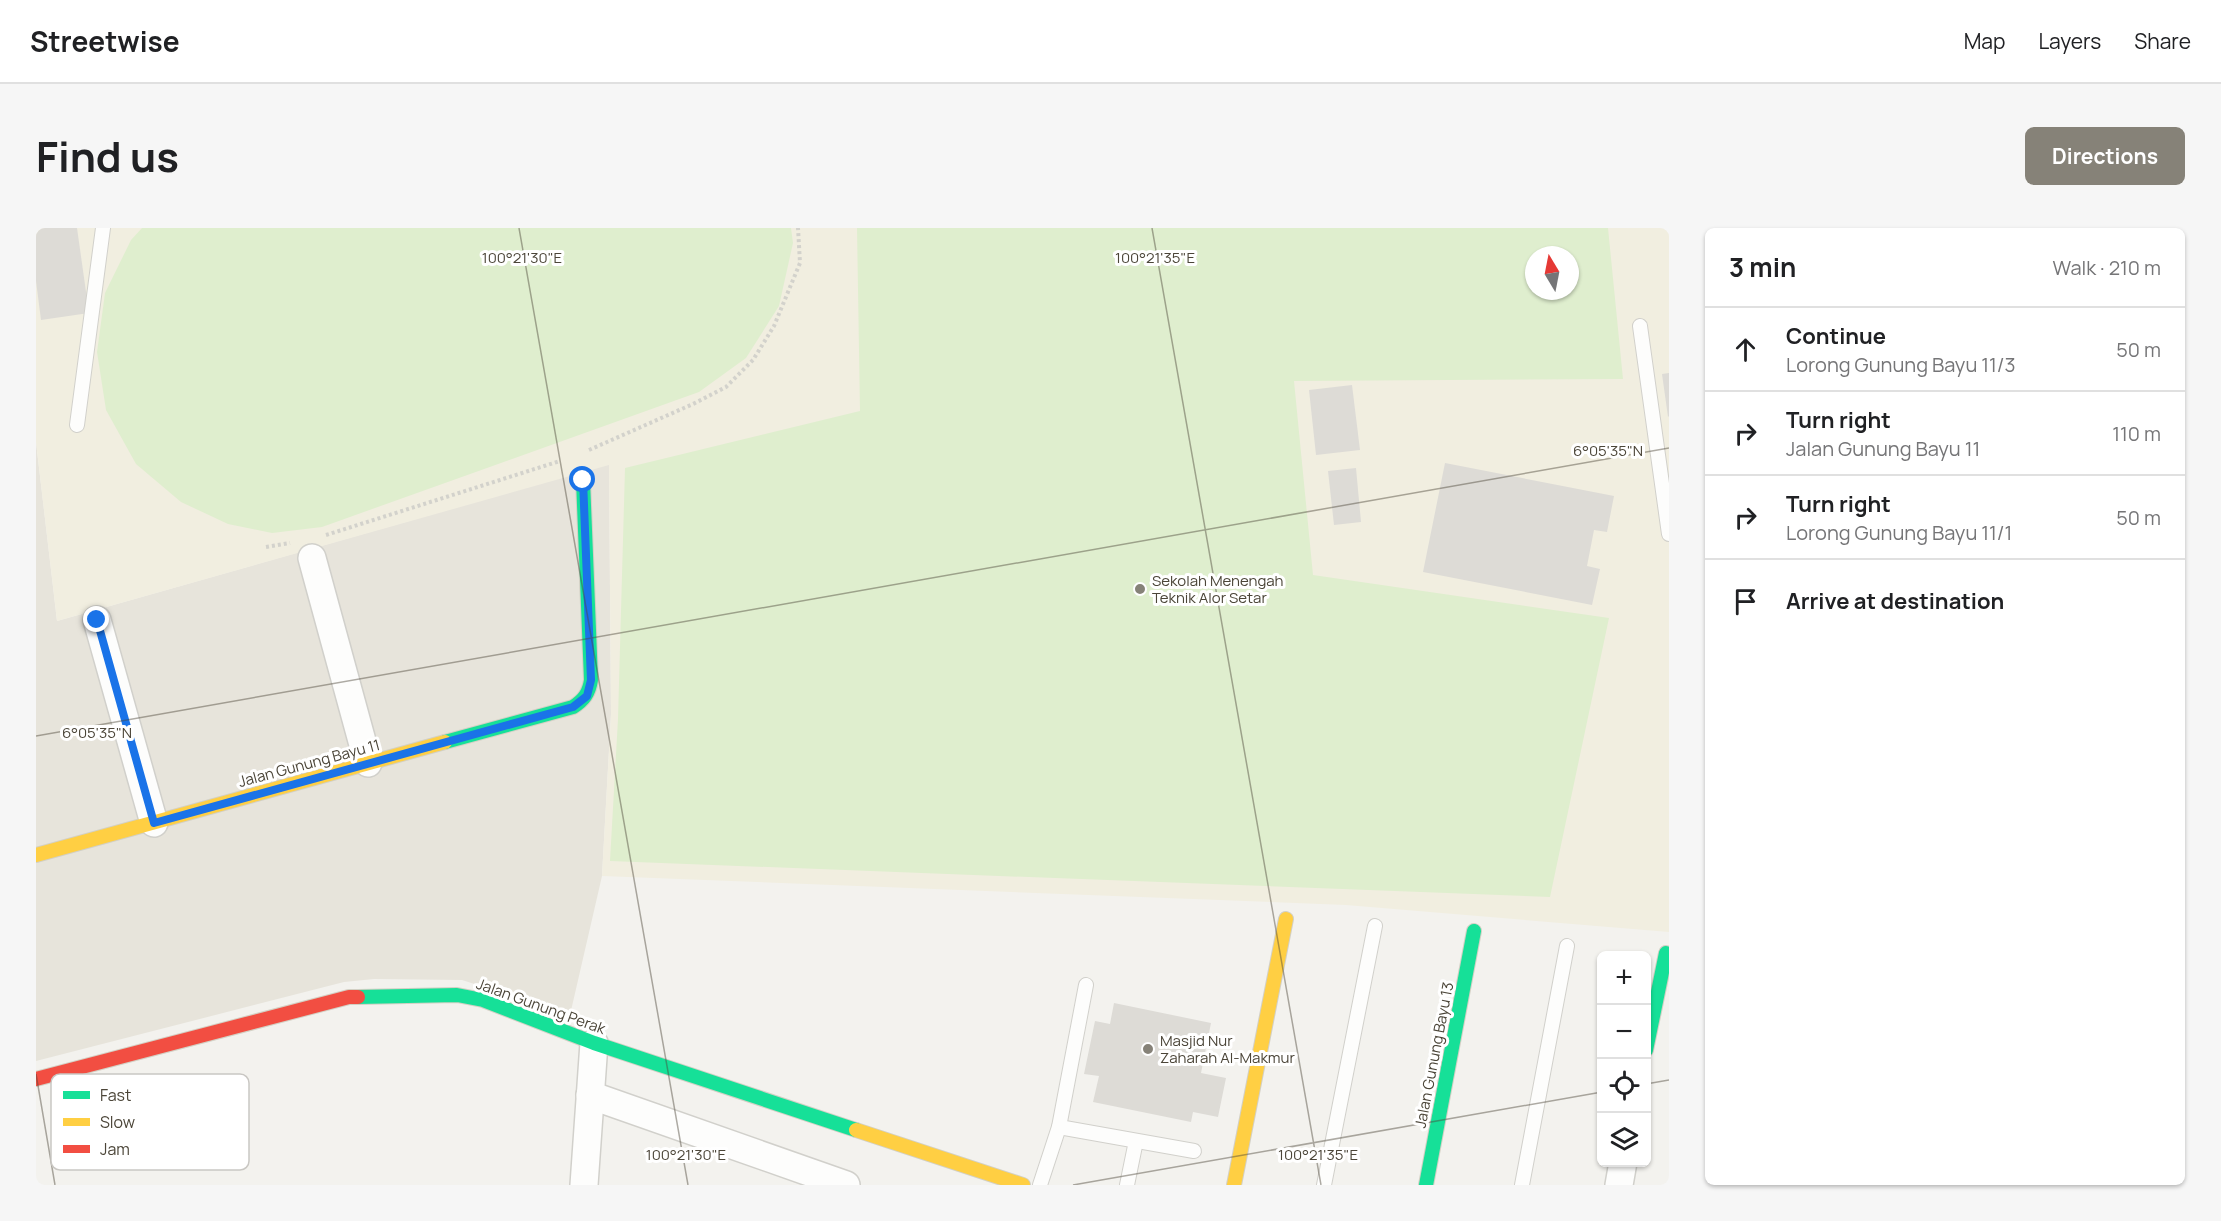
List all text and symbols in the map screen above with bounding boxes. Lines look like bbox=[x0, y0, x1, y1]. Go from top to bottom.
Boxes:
text: Streetwise bbox=[30, 22, 180, 60]
text: Map bbox=[1964, 27, 2005, 55]
text: Layers bbox=[2038, 27, 2101, 55]
text: Share bbox=[2134, 27, 2191, 55]
text: Find us bbox=[36, 127, 179, 185]
button: Directions bbox=[2025, 127, 2185, 185]
north arrow bbox=[1525, 246, 1579, 300]
text: 100°21'30"E bbox=[482, 247, 562, 268]
text: 100°21'35"E bbox=[1115, 247, 1195, 268]
text: 3 min bbox=[1729, 249, 1796, 285]
text: Walk · 210 m bbox=[2053, 254, 2161, 281]
text: Continue bbox=[1786, 321, 1886, 351]
icon: ahead bbox=[1729, 333, 1762, 366]
text: 50 m bbox=[2116, 336, 2161, 363]
text: Lorong Gunung Bayu 11/3 bbox=[1786, 351, 2016, 378]
text: Turn right bbox=[1786, 405, 1891, 435]
icon: right bbox=[1729, 417, 1762, 450]
text: 110 m bbox=[2112, 420, 2161, 447]
text: Jalan Gunung Bayu 11 bbox=[1786, 435, 1980, 462]
text: 6°05'35"N bbox=[1573, 440, 1643, 461]
route start bbox=[569, 466, 595, 492]
text: Turn right bbox=[1786, 489, 1891, 519]
icon: right bbox=[1729, 501, 1762, 534]
text: 50 m bbox=[2116, 504, 2161, 531]
text: Lorong Gunung Bayu 11/1 bbox=[1786, 519, 2012, 546]
place label: Sekolah Menengah Teknik Alor Setar bbox=[1152, 570, 1284, 608]
marker: Sekolah Menengah Teknik Alor Setar bbox=[1133, 582, 1147, 596]
icon: arrive bbox=[1729, 585, 1762, 618]
text: Arrive at destination bbox=[1786, 586, 2004, 616]
route end bbox=[83, 606, 109, 632]
text: 6°05'35"N bbox=[62, 722, 132, 743]
street label: Jalan Gunung Bayu 11 bbox=[236, 734, 382, 792]
map controls bbox=[1597, 951, 1651, 1167]
button: + bbox=[1597, 951, 1651, 1005]
street label: Jalan Gunung Perak bbox=[474, 973, 609, 1039]
street label: Jalan Gunung Bayu 13 bbox=[1410, 980, 1458, 1130]
button: − bbox=[1597, 1005, 1651, 1059]
place label: Masjid Nur Zaharah Al-Makmur bbox=[1160, 1030, 1295, 1068]
marker: Masjid Nur Zaharah Al-Makmur bbox=[1141, 1042, 1155, 1056]
button: locate bbox=[1597, 1059, 1651, 1113]
legend bbox=[51, 1074, 249, 1170]
text: Fast bbox=[100, 1084, 131, 1106]
text: Slow bbox=[100, 1111, 135, 1133]
button: layers bbox=[1597, 1113, 1651, 1167]
text: Jam bbox=[100, 1138, 130, 1160]
text: 100°21'30"E bbox=[646, 1144, 726, 1165]
text: 100°21'35"E bbox=[1278, 1144, 1358, 1165]

